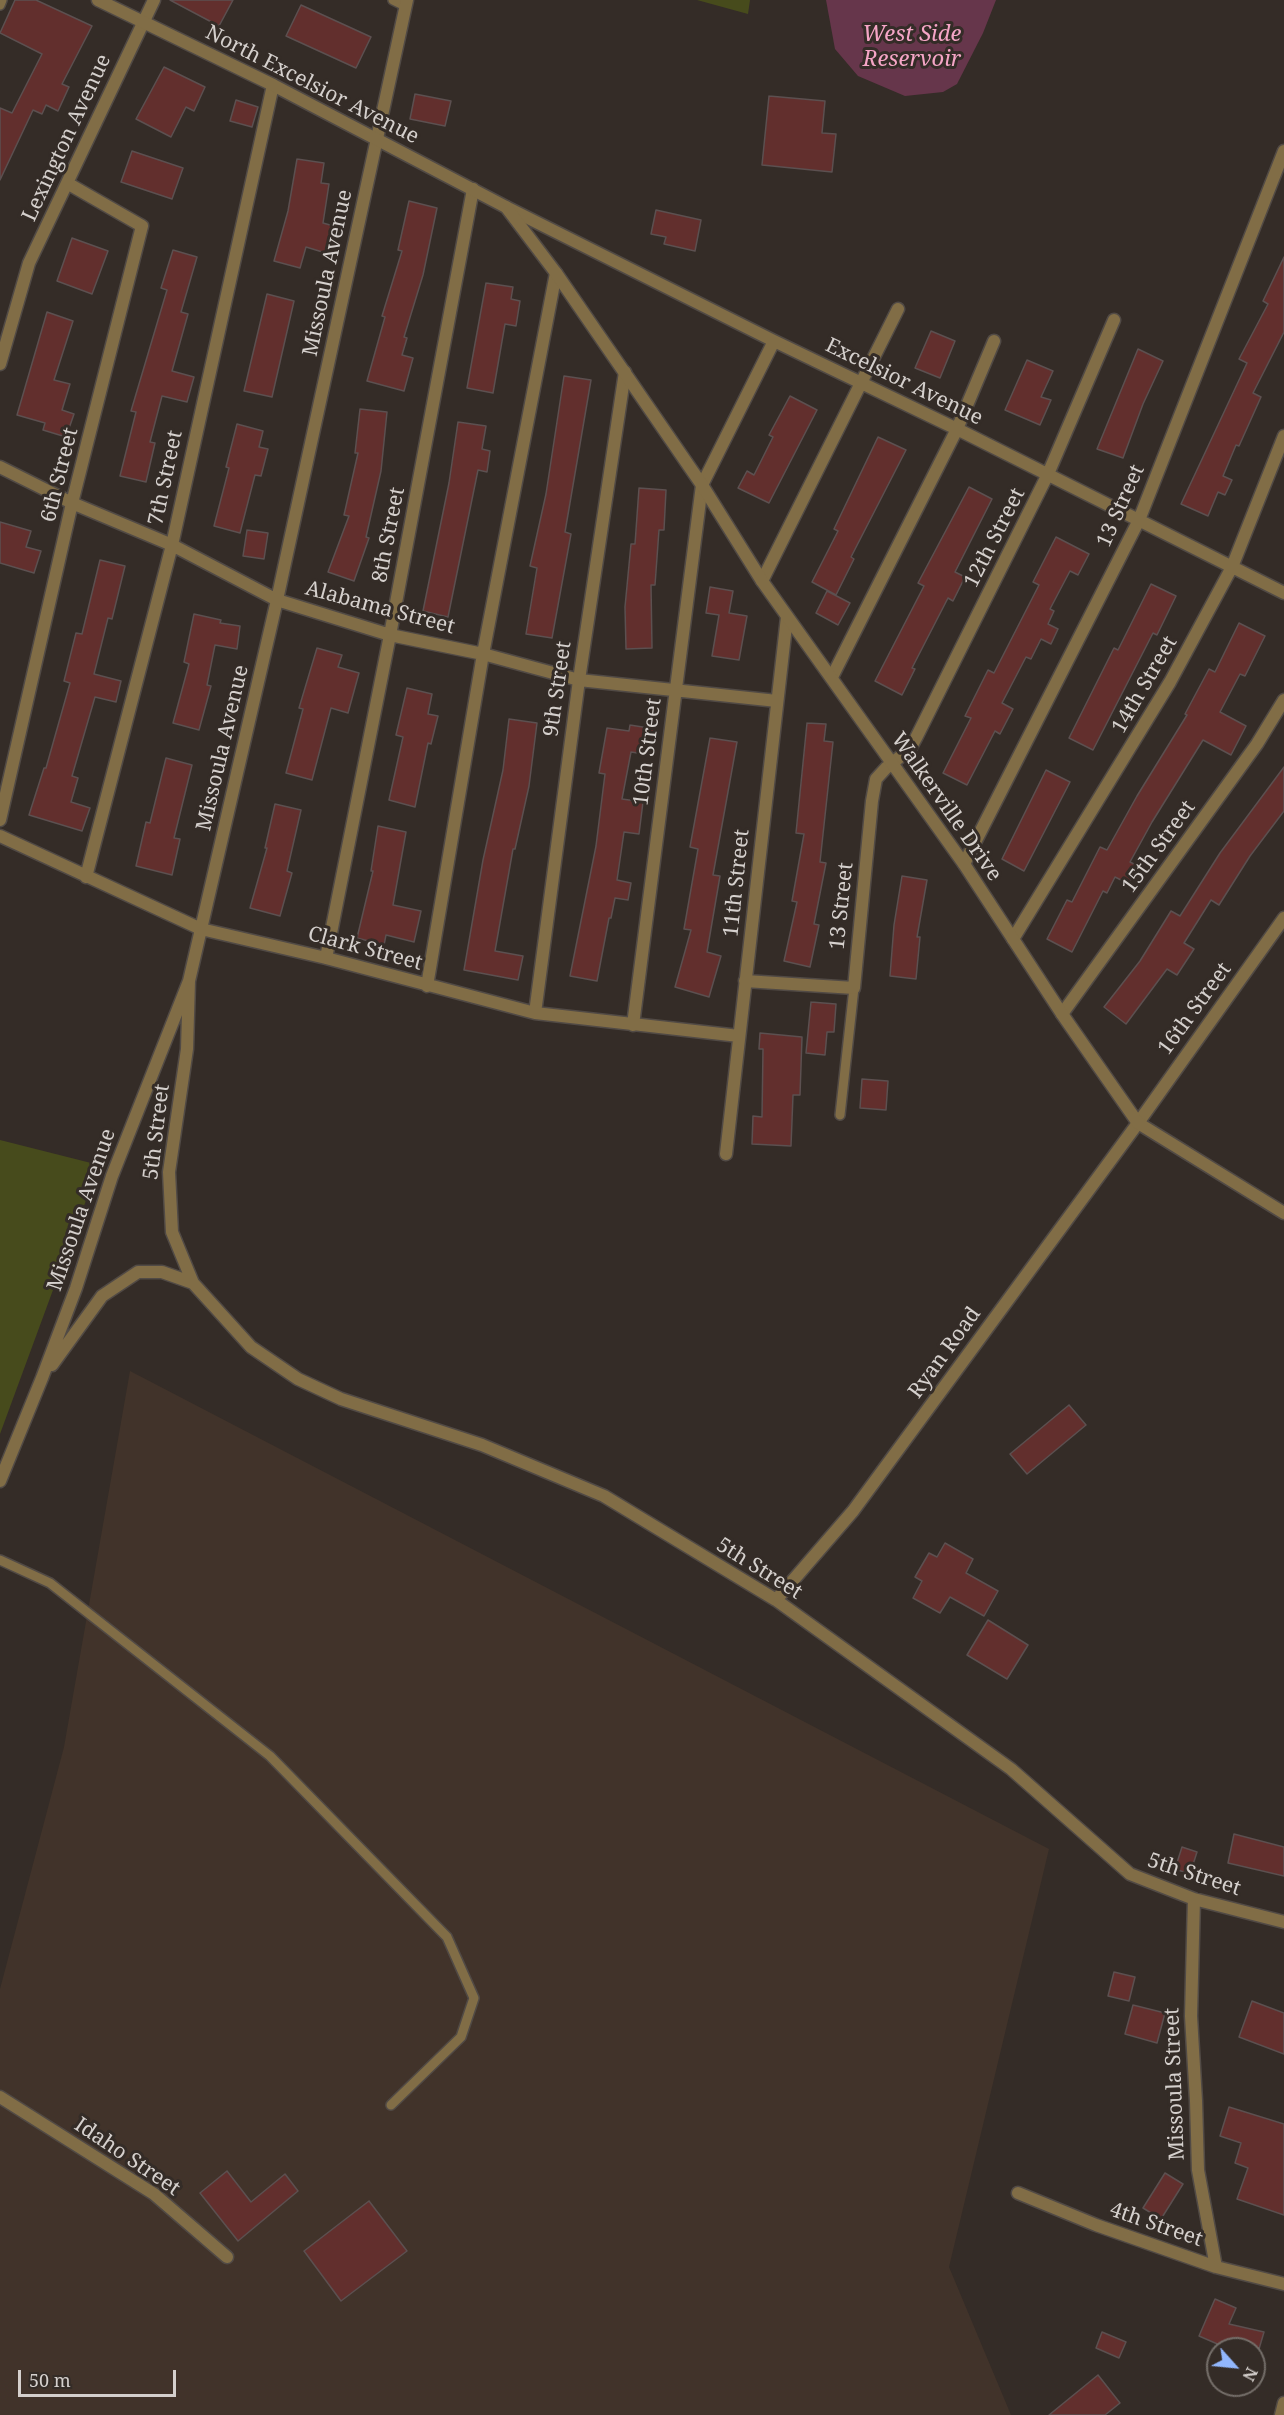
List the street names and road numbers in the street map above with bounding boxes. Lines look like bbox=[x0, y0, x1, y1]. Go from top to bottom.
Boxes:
street label: North Excelsior Avenue bbox=[201, 20, 423, 150]
street label: Lexington Avenue bbox=[17, 50, 117, 226]
street label: Missoula Avenue bbox=[298, 187, 358, 359]
street label: Excelsior Avenue bbox=[821, 333, 987, 431]
street label: 6th Street bbox=[36, 425, 84, 525]
street label: 7th Street bbox=[144, 428, 188, 528]
street label: 13 Street bbox=[1092, 461, 1150, 551]
street label: 12th Street bbox=[959, 484, 1031, 592]
street label: 8th Street bbox=[367, 485, 411, 585]
street label: Alabama Street bbox=[303, 576, 457, 640]
street label: 14th Street bbox=[1107, 632, 1183, 738]
street label: 9th Street bbox=[539, 639, 577, 739]
street label: Missoula Avenue bbox=[192, 663, 254, 833]
street label: 10th Street bbox=[629, 697, 667, 807]
street label: Walkerville Drive bbox=[885, 728, 1007, 886]
street label: 15th Street bbox=[1117, 796, 1201, 898]
street label: 11th Street bbox=[719, 828, 755, 938]
street label: 13 Street bbox=[825, 861, 859, 951]
street label: Clark Street bbox=[305, 922, 425, 976]
street label: 16th Street bbox=[1153, 958, 1237, 1060]
street label: 5th Street bbox=[139, 1083, 175, 1181]
street label: Missoula Avenue bbox=[42, 1126, 122, 1294]
street label: Ryan Road bbox=[903, 1302, 987, 1404]
street label: 5th Street bbox=[711, 1533, 807, 1605]
street label: 5th Street bbox=[1144, 1848, 1244, 1902]
street label: Missoula Street bbox=[1160, 2007, 1190, 2161]
street label: Idaho Street bbox=[69, 2112, 185, 2202]
street label: 4th Street bbox=[1106, 2197, 1206, 2253]

